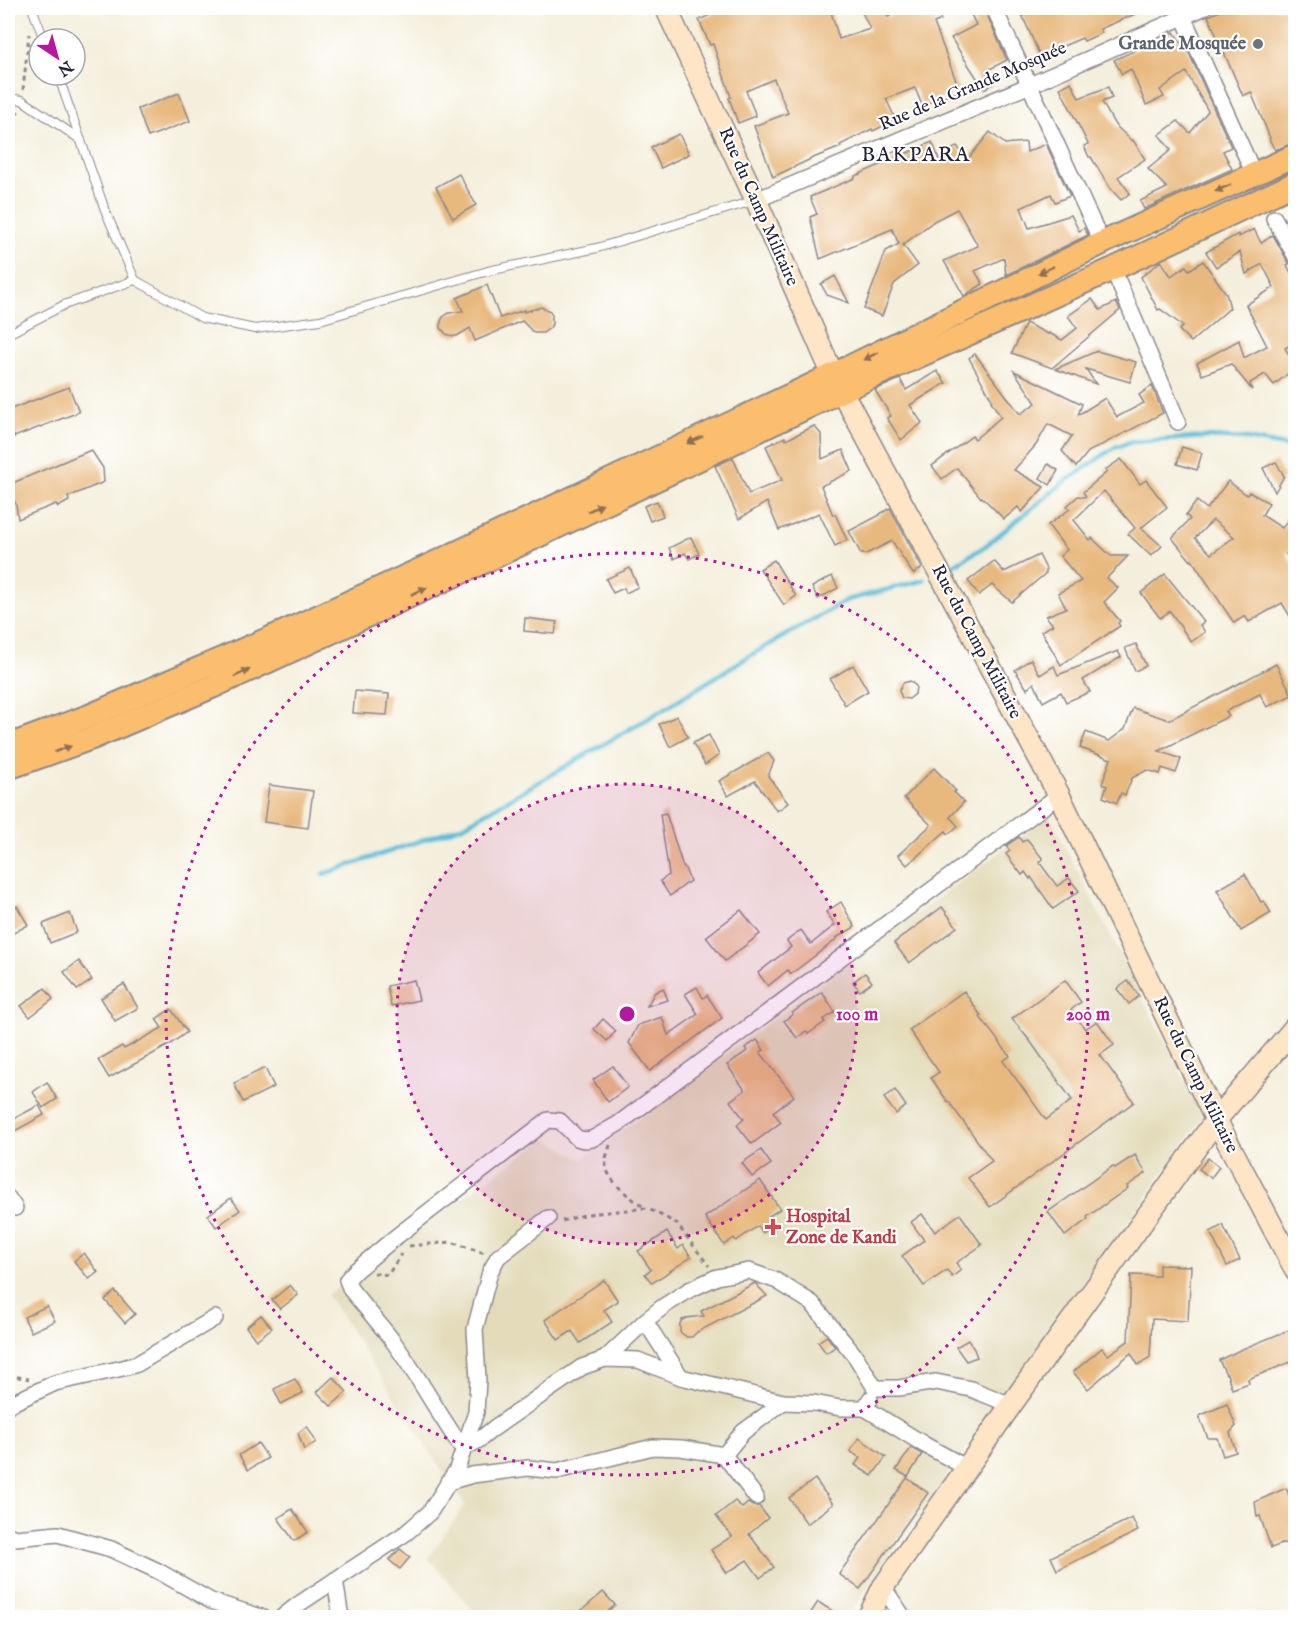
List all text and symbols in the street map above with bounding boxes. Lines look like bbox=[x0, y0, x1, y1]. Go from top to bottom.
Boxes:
north arrow bbox=[27, 27, 87, 87]
place label: Grande Mosquée bbox=[1118, 33, 1247, 56]
street label: Rue de la Grande Mosquée bbox=[876, 37, 1070, 137]
marker: Grande Mosquée bbox=[1251, 37, 1265, 51]
text: N bbox=[53, 55, 77, 80]
street label: Rue du Camp Militaire bbox=[713, 124, 803, 290]
district label: BAKPARA bbox=[861, 142, 971, 169]
one-way arrow bbox=[1215, 183, 1232, 192]
one-way arrow bbox=[1038, 265, 1055, 275]
one-way arrow bbox=[863, 351, 880, 360]
one-way arrow bbox=[687, 435, 704, 444]
one-way arrow bbox=[587, 503, 604, 512]
street label: Rue du Camp Militaire bbox=[926, 561, 1026, 723]
one-way arrow bbox=[411, 587, 428, 596]
one-way arrow bbox=[234, 668, 252, 678]
one-way arrow bbox=[54, 743, 72, 753]
street label: Rue du Camp Militaire bbox=[1147, 993, 1243, 1157]
centre of rings bbox=[617, 1004, 637, 1024]
text: 100 m bbox=[836, 1004, 878, 1027]
text: 200 m bbox=[1066, 1004, 1110, 1027]
place label: Hospital Zone de Kandi bbox=[786, 1206, 897, 1250]
marker: Hospital Zone de Kandi bbox=[764, 1218, 782, 1236]

